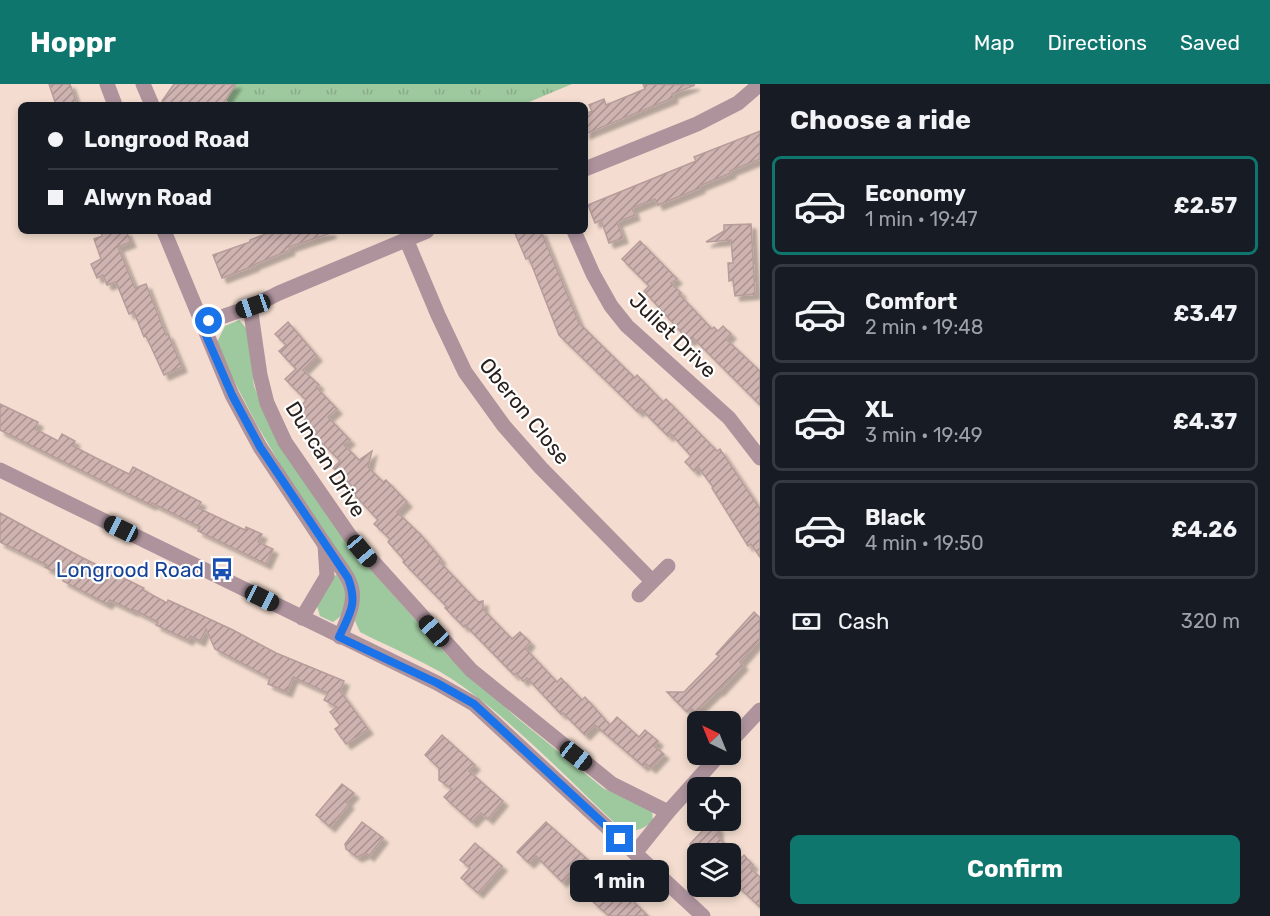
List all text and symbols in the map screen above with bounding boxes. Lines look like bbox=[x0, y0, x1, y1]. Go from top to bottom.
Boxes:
text: Hoppr bbox=[30, 26, 116, 59]
text: Map bbox=[974, 30, 1015, 55]
text: Directions bbox=[1048, 30, 1147, 55]
text: Saved bbox=[1180, 30, 1240, 55]
text: Choose a ride bbox=[790, 104, 971, 136]
text: Longrood Road bbox=[84, 126, 249, 153]
icon: car bbox=[793, 179, 847, 233]
text: Economy bbox=[865, 180, 966, 207]
text: Alwyn Road bbox=[84, 184, 212, 211]
text: £2.57 bbox=[1174, 192, 1237, 219]
text: 1 min · 19:47 bbox=[865, 207, 977, 231]
street label: Juliet Drive bbox=[624, 287, 722, 383]
icon: car bbox=[793, 287, 847, 341]
text: Comfort bbox=[865, 288, 957, 315]
car bbox=[233, 292, 273, 320]
text: £3.47 bbox=[1173, 300, 1237, 327]
route start bbox=[195, 307, 222, 334]
text: 2 min · 19:48 bbox=[865, 315, 983, 339]
street label: Oberon Close bbox=[474, 353, 576, 469]
icon: car bbox=[793, 395, 847, 449]
text: XL bbox=[865, 396, 893, 423]
street label: Duncan Drive bbox=[281, 397, 371, 521]
text: £4.37 bbox=[1173, 408, 1237, 435]
text: 3 min · 19:49 bbox=[865, 423, 983, 447]
icon: car bbox=[793, 503, 847, 557]
text: Black bbox=[865, 504, 926, 531]
car bbox=[101, 513, 141, 545]
text: £4.26 bbox=[1171, 516, 1237, 543]
car bbox=[344, 531, 380, 571]
text: 4 min · 19:50 bbox=[865, 531, 984, 555]
bus stop icon: Longrood Road bbox=[209, 556, 235, 582]
place label: Longrood Road bbox=[56, 557, 204, 582]
car bbox=[242, 582, 282, 614]
icon: cash bbox=[790, 605, 823, 638]
text: Cash bbox=[838, 608, 889, 635]
text: 320 m bbox=[1181, 609, 1240, 633]
car bbox=[415, 612, 453, 650]
north arrow bbox=[687, 711, 741, 765]
map controls bbox=[687, 711, 741, 897]
car bbox=[556, 738, 596, 774]
button: locate bbox=[687, 777, 741, 831]
route end bbox=[606, 825, 633, 852]
button: Confirm bbox=[790, 835, 1240, 904]
button: layers bbox=[687, 843, 741, 897]
callout: 1 min bbox=[570, 860, 670, 902]
text: 1 min bbox=[594, 869, 645, 893]

